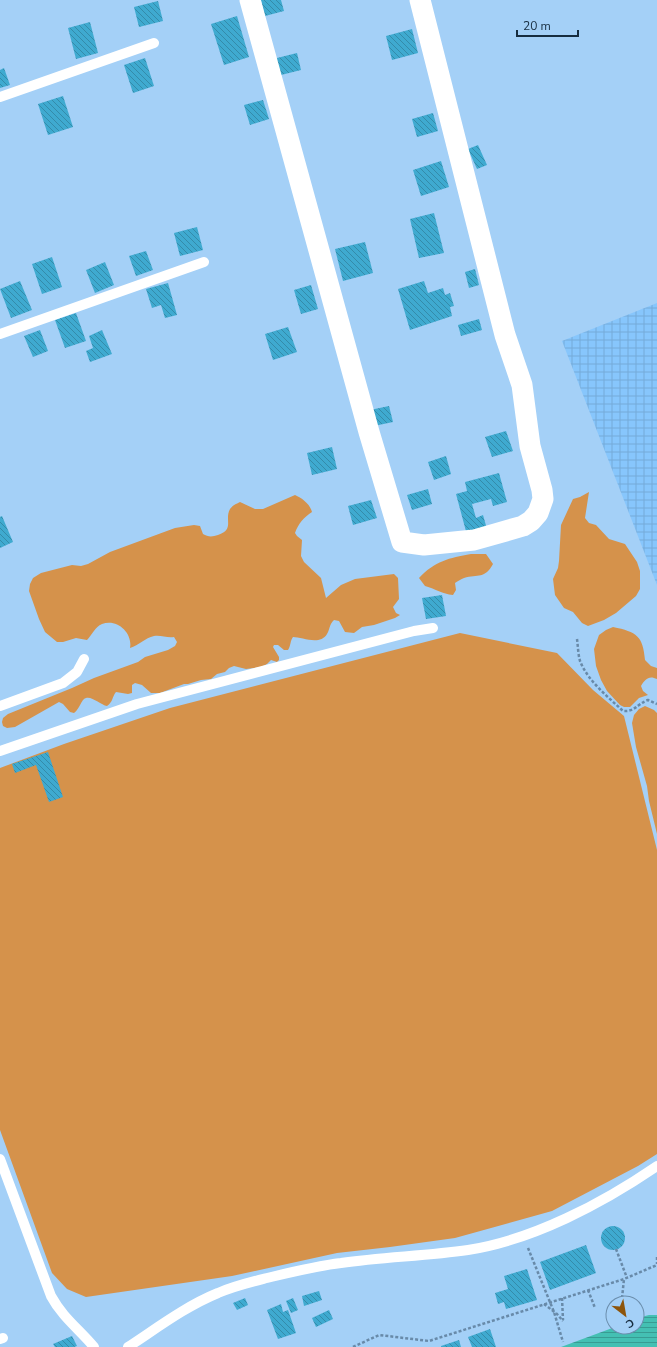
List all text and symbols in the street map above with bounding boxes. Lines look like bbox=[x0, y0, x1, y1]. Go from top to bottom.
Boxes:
scale bar bbox=[517, 12, 578, 38]
text: 20 m bbox=[523, 18, 551, 34]
north arrow bbox=[605, 1295, 645, 1335]
text: С bbox=[622, 1315, 637, 1332]

